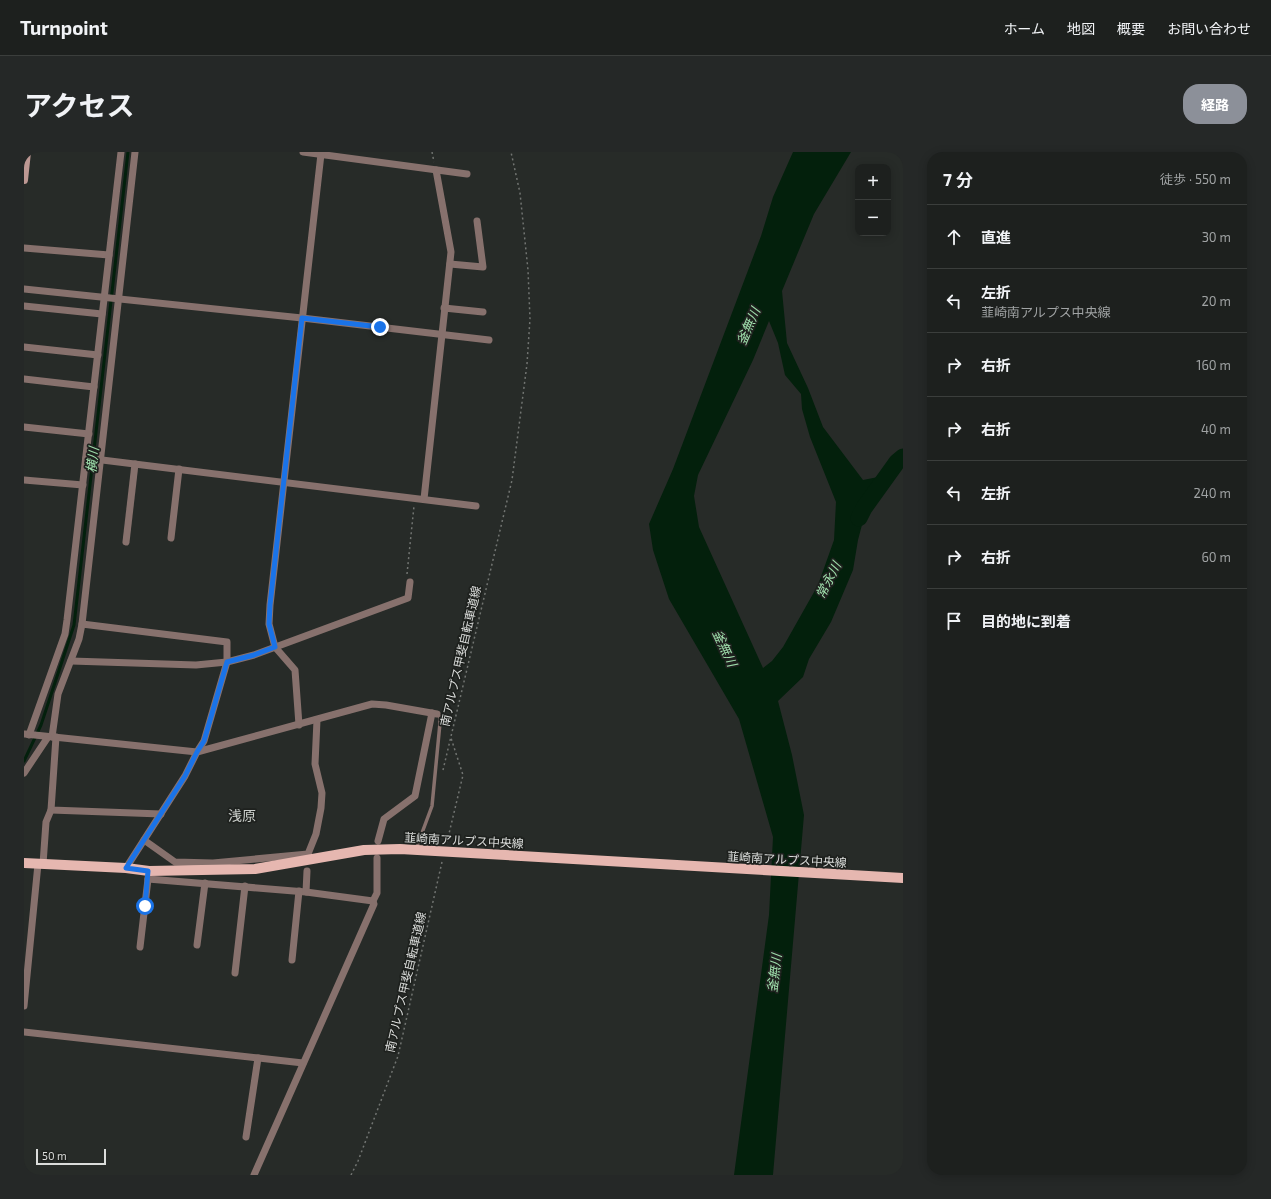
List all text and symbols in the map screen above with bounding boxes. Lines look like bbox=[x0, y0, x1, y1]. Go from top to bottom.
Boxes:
text: Turnpoint bbox=[20, 16, 108, 39]
text: ホーム bbox=[1003, 20, 1045, 37]
text: 地図 bbox=[1067, 20, 1095, 37]
text: 概要 bbox=[1117, 20, 1145, 37]
text: お問い合わせ bbox=[1167, 20, 1251, 37]
button: 経路 bbox=[1183, 84, 1247, 124]
text: アクセス bbox=[24, 88, 135, 122]
map controls bbox=[855, 164, 891, 236]
button: + bbox=[855, 164, 891, 200]
text: 7 分 bbox=[943, 169, 973, 189]
text: 徒歩 · 550 m bbox=[1160, 171, 1231, 187]
button: − bbox=[855, 200, 891, 236]
icon: ahead bbox=[943, 226, 965, 248]
text: 直進 bbox=[981, 228, 1011, 246]
text: 30 m bbox=[1202, 229, 1231, 245]
text: 左折 bbox=[981, 283, 1011, 301]
icon: left bbox=[943, 290, 965, 312]
text: 20 m bbox=[1202, 293, 1231, 309]
water label: 釜無川 bbox=[733, 303, 764, 347]
text: 韮崎南アルプス中央線 bbox=[981, 304, 1111, 320]
route end bbox=[371, 318, 389, 336]
icon: right bbox=[943, 354, 965, 376]
text: 右折 bbox=[981, 356, 1011, 374]
text: 160 m bbox=[1196, 357, 1231, 373]
icon: right bbox=[943, 418, 965, 440]
text: 右折 bbox=[981, 420, 1011, 438]
text: 40 m bbox=[1201, 421, 1231, 437]
water label: 横川 bbox=[82, 444, 102, 474]
icon: left bbox=[943, 482, 965, 504]
text: 左折 bbox=[981, 484, 1011, 502]
text: 240 m bbox=[1194, 485, 1231, 501]
icon: right bbox=[943, 546, 965, 568]
text: 右折 bbox=[981, 548, 1011, 566]
text: 60 m bbox=[1201, 549, 1231, 565]
water label: 常永川 bbox=[812, 557, 845, 601]
street label: 南アルプス甲斐自転車道線 bbox=[437, 584, 483, 728]
icon: arrive bbox=[943, 610, 965, 632]
text: 目的地に到着 bbox=[981, 612, 1071, 630]
water label: 釜無川 bbox=[710, 627, 741, 671]
district label: 浅原 bbox=[228, 807, 256, 824]
street label: 韮崎南アルプス中央線 bbox=[404, 830, 524, 850]
street label: 韮崎南アルプス中央線 bbox=[727, 849, 847, 869]
route start bbox=[136, 897, 154, 915]
street label: 南アルプス甲斐自転車道線 bbox=[382, 910, 428, 1054]
water label: 釜無川 bbox=[764, 951, 785, 993]
scale bar bbox=[36, 1147, 106, 1166]
text: 50 m bbox=[42, 1149, 67, 1162]

